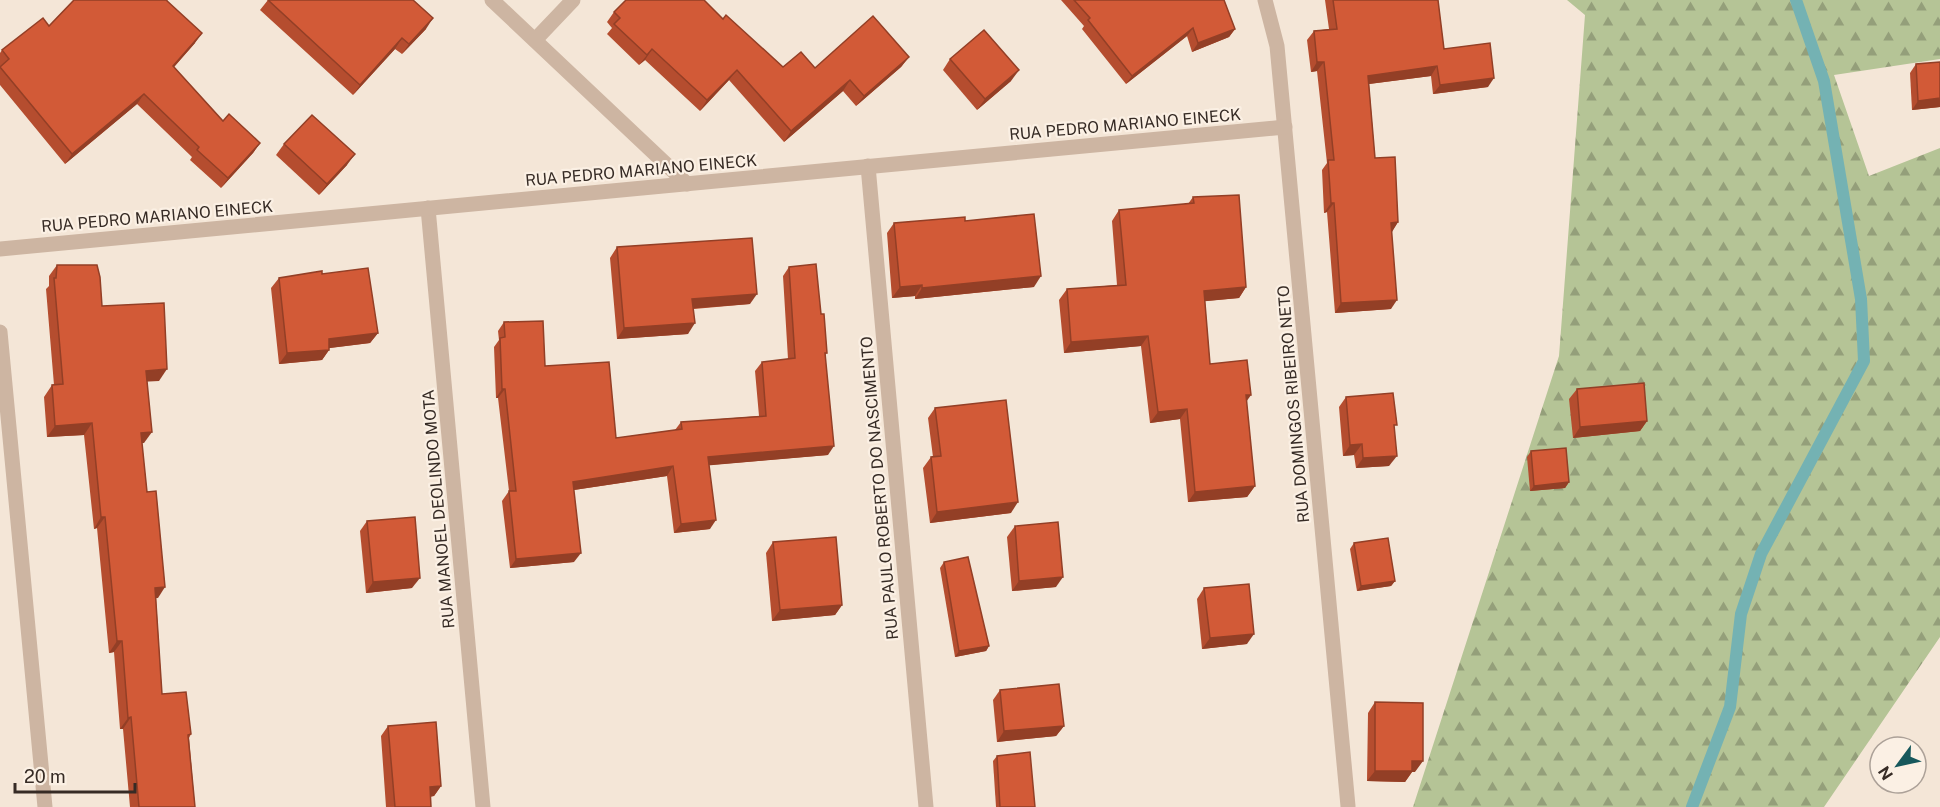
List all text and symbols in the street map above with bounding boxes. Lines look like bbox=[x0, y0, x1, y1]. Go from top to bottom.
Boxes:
street label: RUA PEDRO MARIANO EINECK bbox=[1008, 105, 1242, 144]
street label: RUA PEDRO MARIANO EINECK bbox=[524, 151, 758, 190]
street label: RUA PEDRO MARIANO EINECK bbox=[40, 197, 274, 236]
street label: RUA DOMINGOS RIBEIRO NETO bbox=[1274, 284, 1313, 524]
street label: RUA PAULO ROBERTO DO NASCIMENTO bbox=[857, 335, 902, 640]
street label: RUA MANOEL DEOLINDO MOTA bbox=[419, 389, 458, 629]
north arrow bbox=[1868, 735, 1928, 795]
scale bar bbox=[15, 756, 135, 794]
text: N bbox=[1874, 762, 1897, 783]
text: 20 m bbox=[24, 766, 66, 787]

